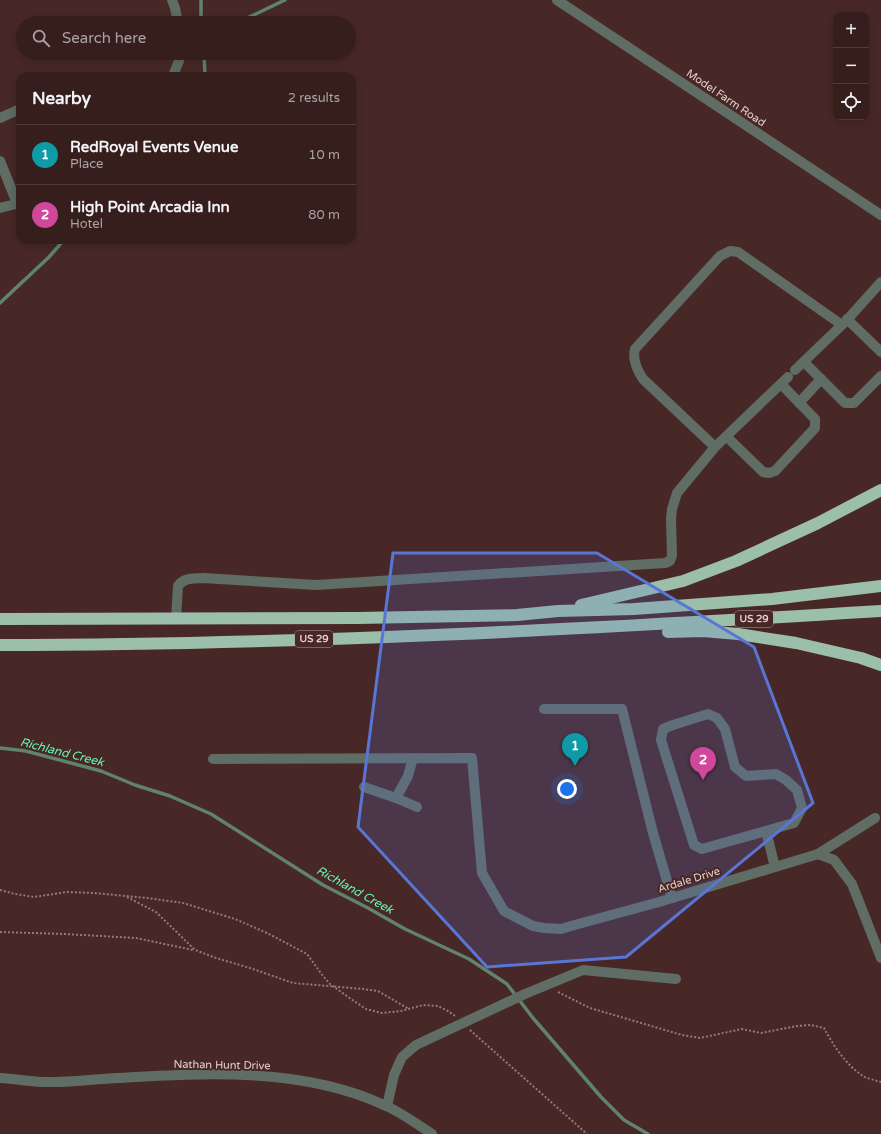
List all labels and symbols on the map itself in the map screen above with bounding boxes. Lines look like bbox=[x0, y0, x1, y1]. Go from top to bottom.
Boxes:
street label: Model Farm Road bbox=[684, 67, 768, 129]
road number: US 29 bbox=[735, 611, 773, 627]
road number: US 29 bbox=[295, 631, 333, 647]
pin: 1 bbox=[562, 733, 588, 766]
water label: Richland Creek bbox=[19, 735, 107, 770]
pin: 2 bbox=[690, 747, 716, 780]
your location bbox=[557, 779, 577, 799]
water label: Richland Creek bbox=[314, 863, 397, 918]
street label: Ardale Drive bbox=[656, 864, 722, 896]
street label: Nathan Hunt Drive bbox=[173, 1058, 271, 1072]

